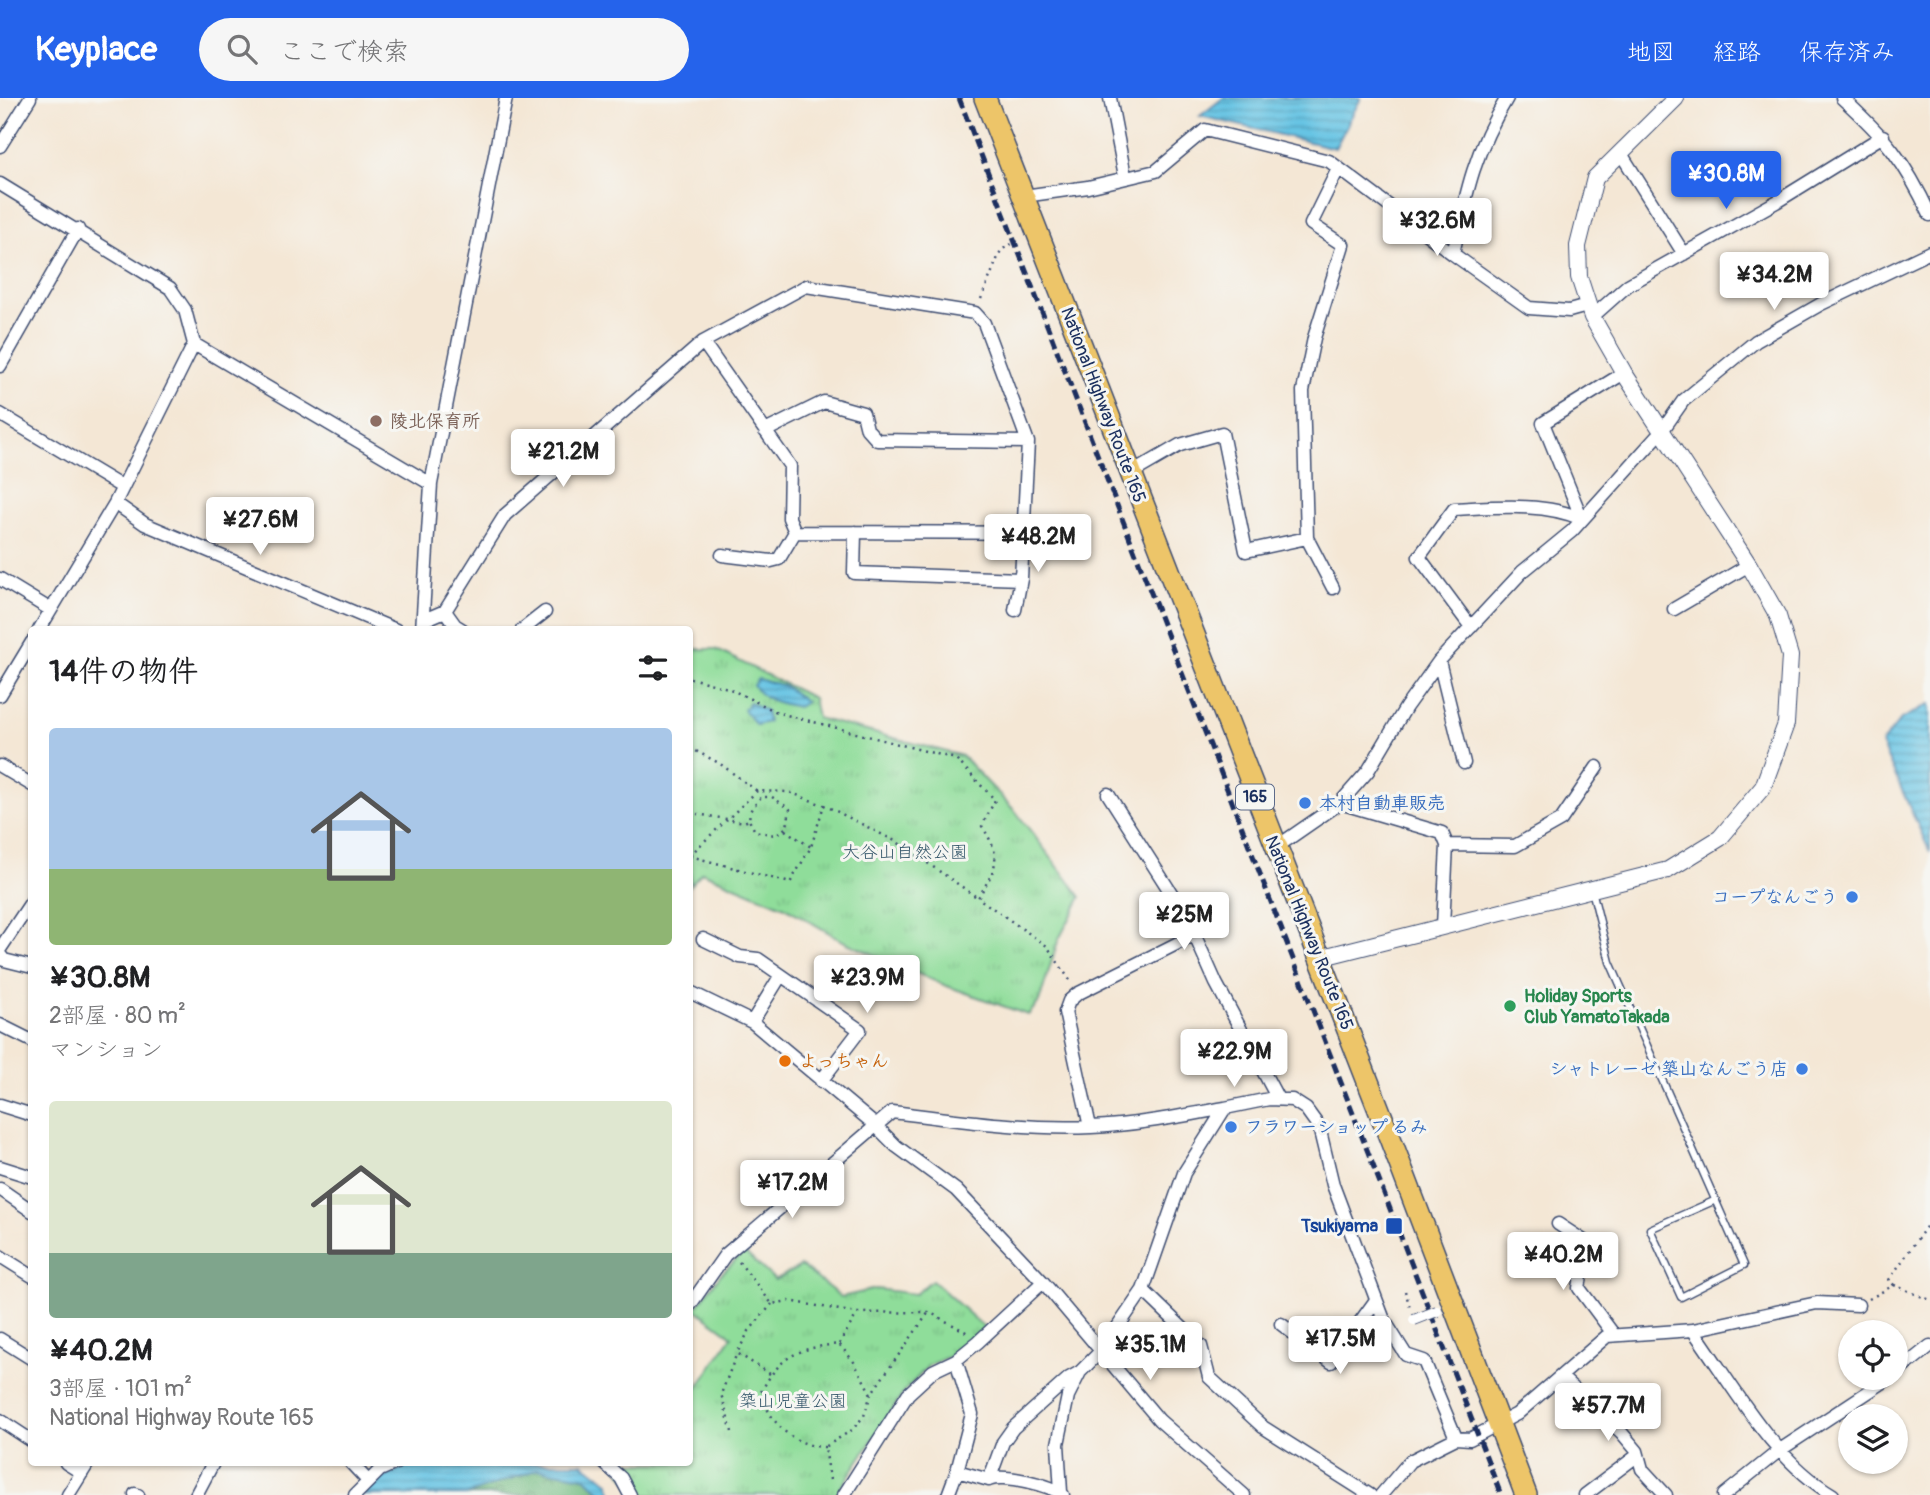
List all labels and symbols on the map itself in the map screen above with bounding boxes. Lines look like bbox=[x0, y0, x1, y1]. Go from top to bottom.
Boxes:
pin: ¥30.8M bbox=[1669, 152, 1783, 211]
pin: ¥32.6M bbox=[1380, 198, 1494, 258]
pin: ¥34.2M bbox=[1717, 252, 1831, 312]
street label: National Highway Route 165 bbox=[1055, 304, 1151, 506]
place label: 陵北保育所 bbox=[390, 410, 480, 433]
marker: 陵北保育所 bbox=[368, 413, 384, 429]
pin: ¥21.2M bbox=[506, 430, 620, 489]
pin: ¥27.6M bbox=[203, 498, 317, 557]
pin: ¥48.2M bbox=[981, 514, 1095, 574]
road number: 165 bbox=[1236, 784, 1274, 810]
place label: 本村自動車販売 bbox=[1319, 792, 1445, 815]
marker: 本村自動車販売 bbox=[1297, 795, 1313, 811]
street label: National Highway Route 165 bbox=[1259, 832, 1359, 1034]
park label: 大谷山自然公園 bbox=[842, 841, 968, 864]
place label: コープなんごう bbox=[1712, 886, 1838, 909]
marker: コープなんごう bbox=[1844, 889, 1860, 905]
pin: ¥25M bbox=[1143, 892, 1225, 952]
pin: ¥23.9M bbox=[810, 956, 924, 1015]
place label: Holiday Sports Club YamatoTakada bbox=[1524, 985, 1670, 1029]
marker: Holiday Sports Club YamatoTakada bbox=[1502, 998, 1518, 1014]
pin: ¥22.9M bbox=[1177, 1030, 1291, 1089]
place label: よっちゃん bbox=[799, 1050, 889, 1073]
marker: よっちゃん bbox=[777, 1053, 793, 1069]
place label: シャトレーゼ 築山なんごう店 bbox=[1549, 1058, 1788, 1081]
marker: シャトレーゼ 築山なんごう店 bbox=[1794, 1061, 1810, 1077]
place label: フラワーショップ るみ bbox=[1245, 1116, 1428, 1139]
marker: フラワーショップ るみ bbox=[1223, 1119, 1239, 1135]
pin: ¥17.2M bbox=[735, 1160, 849, 1220]
place label: Tsukiyama bbox=[1300, 1215, 1379, 1238]
marker: Tsukiyama bbox=[1384, 1216, 1404, 1236]
pin: ¥40.2M bbox=[1506, 1232, 1620, 1292]
pin: ¥17.5M bbox=[1283, 1316, 1397, 1376]
pin: ¥35.1M bbox=[1093, 1322, 1207, 1382]
pin: ¥57.7M bbox=[1551, 1384, 1665, 1443]
park label: 築山児童公園 bbox=[739, 1390, 847, 1413]

